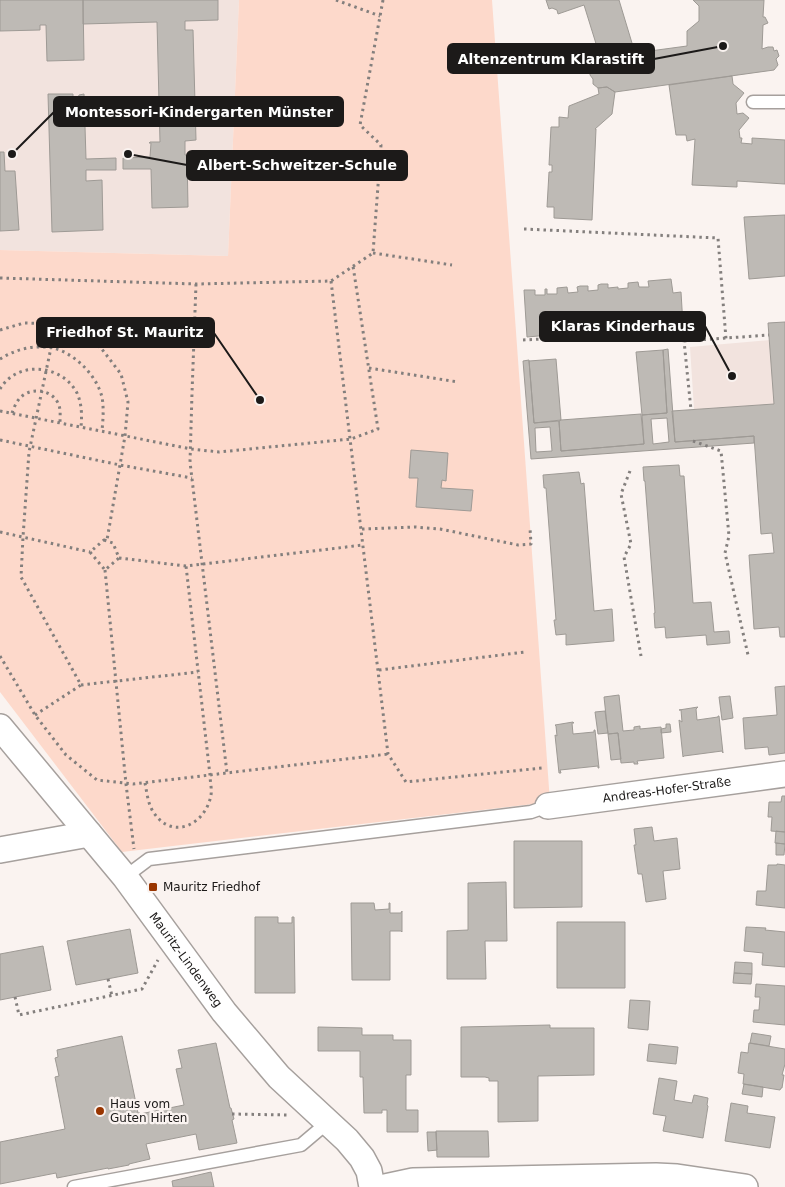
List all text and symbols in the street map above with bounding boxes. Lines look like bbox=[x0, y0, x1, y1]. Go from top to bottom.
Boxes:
callout: Altenzentrum Klarastift bbox=[448, 44, 654, 73]
text: Altenzentrum Klarastift bbox=[458, 51, 645, 67]
callout: Montessori-Kindergarten Münster bbox=[54, 97, 343, 126]
text: Montessori-Kindergarten Münster bbox=[65, 104, 333, 120]
callout: Albert-Schweitzer-Schule bbox=[187, 151, 407, 180]
text: Albert-Schweitzer-Schule bbox=[197, 157, 397, 173]
callout: Klaras Kinderhaus bbox=[540, 312, 705, 341]
callout: Friedhof St. Mauritz bbox=[37, 318, 214, 347]
text: Klaras Kinderhaus bbox=[551, 318, 695, 334]
text: Friedhof St. Mauritz bbox=[46, 324, 204, 340]
street label: Andreas-Hofer-Straße bbox=[602, 774, 732, 806]
place label: Mauritz Friedhof bbox=[163, 880, 261, 894]
marker: Mauritz Friedhof bbox=[147, 881, 159, 893]
street label: Mauritz-Lindenweg bbox=[146, 910, 225, 1010]
place label: Haus vom Guten Hirten bbox=[110, 1097, 187, 1125]
marker: Haus vom Guten Hirten bbox=[94, 1105, 106, 1117]

